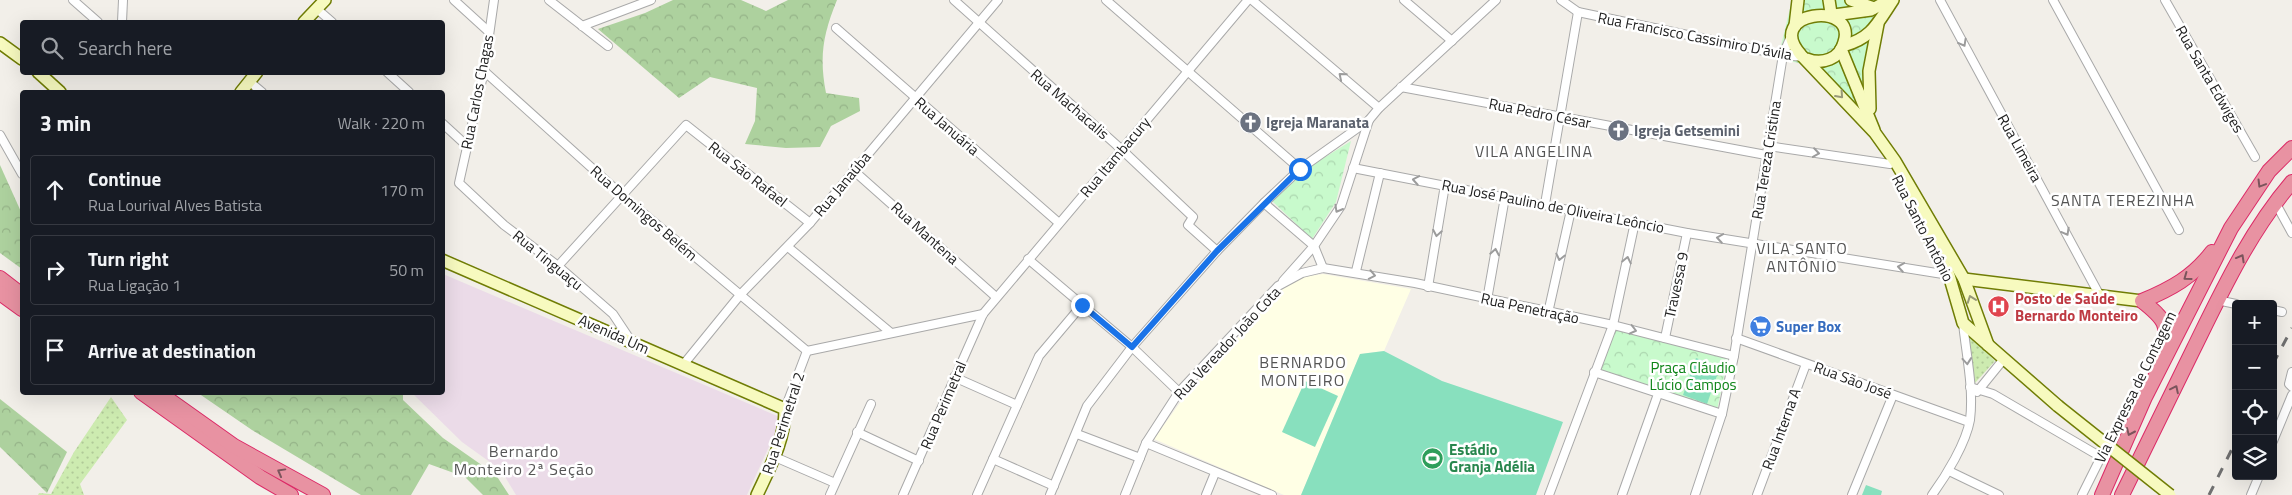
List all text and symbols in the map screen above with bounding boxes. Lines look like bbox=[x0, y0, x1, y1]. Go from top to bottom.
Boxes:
street label: Rua Francisco Cassimiro D'ávila bbox=[1596, 6, 1795, 66]
search box bbox=[20, 20, 445, 75]
street label: Rua Santa Edwiges bbox=[2170, 21, 2250, 137]
text: Search here bbox=[78, 33, 172, 62]
street label: Rua Carlos Chagas bbox=[455, 33, 499, 151]
icon: search bbox=[38, 34, 66, 62]
one-way arrow bbox=[1957, 38, 1967, 47]
street label: Rua Machacalis bbox=[1025, 63, 1115, 145]
one-way arrow bbox=[1338, 73, 1347, 82]
one-way arrow bbox=[1834, 89, 1843, 98]
street label: Rua Januária bbox=[910, 91, 985, 161]
street label: Rua Pedro César bbox=[1487, 92, 1593, 134]
street label: Rua Tereza Cristina bbox=[1745, 98, 1787, 221]
text: 3 min bbox=[40, 107, 91, 139]
church icon: Igreja Maranata bbox=[1238, 110, 1262, 134]
street label: Rua Limeira bbox=[1992, 110, 2048, 187]
text: Walk · 220 m bbox=[337, 111, 425, 135]
place label: Igreja Maranata bbox=[1266, 111, 1369, 134]
street label: Rua Itambacury bbox=[1074, 112, 1156, 202]
church icon: Igreja Getsemini bbox=[1606, 118, 1630, 142]
place label: Igreja Getsemini bbox=[1634, 119, 1740, 142]
street label: Rua São Rafael bbox=[703, 136, 793, 212]
district label: VILA ANGELINA bbox=[1475, 139, 1593, 163]
street label: Rua Janaúba bbox=[808, 146, 876, 222]
one-way arrow bbox=[1812, 147, 1821, 157]
route start bbox=[1289, 158, 1312, 181]
street label: Rua Domingos Belém bbox=[585, 160, 703, 266]
text: Continue bbox=[88, 164, 161, 193]
street label: Rua Santo Antônio bbox=[1886, 170, 1960, 286]
street label: Rua José Paulino de Oliveira Leôncio bbox=[1440, 173, 1666, 239]
one-way arrow bbox=[1411, 175, 1420, 185]
icon: ahead bbox=[41, 176, 69, 204]
text: 170 m bbox=[380, 178, 424, 202]
one-way arrow bbox=[2257, 179, 2267, 188]
district label: SANTA TEREZINHA bbox=[2051, 188, 2195, 212]
text: Rua Lourival Alves Batista bbox=[88, 193, 262, 217]
street label: Rua Mantena bbox=[886, 196, 964, 270]
one-way arrow bbox=[1334, 204, 1344, 213]
street label: Rua Tinguaçu bbox=[508, 224, 588, 296]
one-way arrow bbox=[2059, 226, 2069, 235]
one-way arrow bbox=[1432, 228, 1442, 237]
one-way arrow bbox=[1715, 233, 1724, 243]
district label: VILA SANTO ANTÔNIO bbox=[1756, 236, 1848, 278]
text: Turn right bbox=[88, 244, 169, 273]
one-way arrow bbox=[1490, 247, 1500, 256]
street label: Travessa 9 bbox=[1658, 250, 1694, 320]
one-way arrow bbox=[1555, 253, 1566, 262]
one-way arrow bbox=[2234, 254, 2244, 263]
icon: right bbox=[41, 256, 69, 284]
one-way arrow bbox=[1621, 256, 1631, 265]
text: 50 m bbox=[389, 258, 424, 282]
one-way arrow bbox=[1897, 263, 1906, 273]
one-way arrow bbox=[1367, 269, 1376, 279]
one-way arrow bbox=[2184, 272, 2193, 280]
text: Rua Ligação 1 bbox=[88, 273, 181, 297]
street label: Rua Vereador João Cota bbox=[1168, 281, 1286, 405]
street label: Rua Penetração bbox=[1479, 286, 1581, 330]
place label: Posto de Saúde Bernardo Monteiro bbox=[2015, 287, 2138, 327]
route end bbox=[1071, 294, 1094, 317]
one-way arrow bbox=[1967, 295, 1977, 304]
hospital icon: Posto de Saúde Bernardo Monteiro bbox=[1987, 295, 2011, 319]
map controls bbox=[2232, 300, 2277, 480]
button: + bbox=[2232, 300, 2277, 345]
street label: Via Expressa de Contagem bbox=[2088, 307, 2182, 467]
street label: Avenida Um bbox=[575, 308, 653, 360]
supermarket icon: Super Box bbox=[1748, 314, 1772, 338]
place label: Super Box bbox=[1776, 315, 1841, 338]
one-way arrow bbox=[1629, 324, 1638, 335]
icon: arrive bbox=[41, 336, 69, 364]
text: Arrive at destination bbox=[88, 336, 256, 365]
button: − bbox=[2232, 345, 2277, 390]
district label: BERNARDO MONTEIRO bbox=[1259, 350, 1347, 392]
street label: Rua São José bbox=[1811, 355, 1895, 405]
park label: Praça Cláudio Lúcio Campos bbox=[1649, 356, 1737, 396]
street label: Rua Perimetral bbox=[914, 357, 972, 453]
one-way arrow bbox=[1961, 358, 1972, 366]
street label: Rua Perimetral 2 bbox=[756, 369, 810, 477]
street label: Rua Interna A bbox=[1756, 385, 1806, 473]
one-way arrow bbox=[2168, 385, 2178, 394]
button: locate bbox=[2232, 390, 2277, 435]
one-way arrow bbox=[2125, 427, 2135, 435]
button: layers bbox=[2232, 435, 2277, 480]
place label: Estádio Granja Adélia bbox=[1449, 438, 1535, 478]
district label: Bernardo Monteiro 2ª Seção bbox=[454, 439, 594, 481]
sports icon: Estádio Granja Adélia bbox=[1421, 446, 1445, 470]
one-way arrow bbox=[277, 468, 286, 478]

